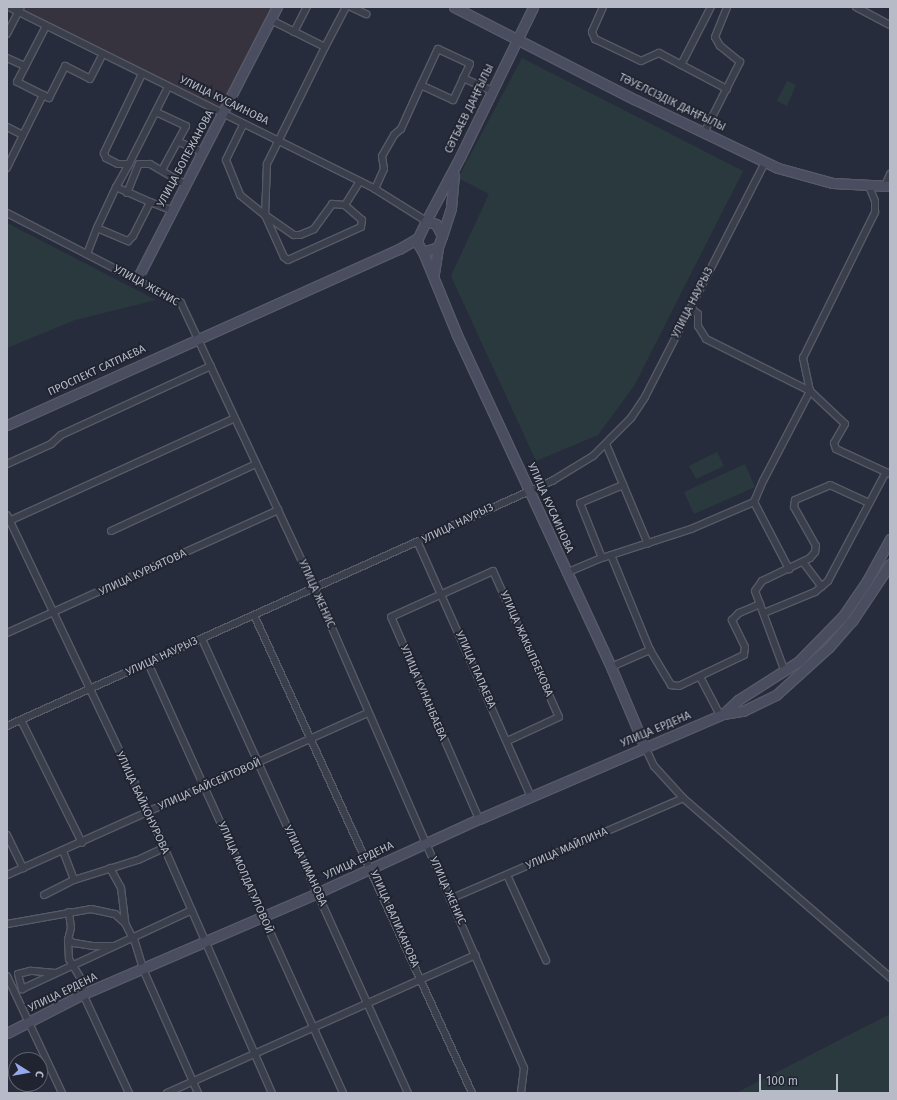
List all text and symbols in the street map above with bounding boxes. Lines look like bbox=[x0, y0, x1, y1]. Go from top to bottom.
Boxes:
street label: СӘТБАЕВ ДАҢҒЫЛЫ bbox=[443, 62, 497, 156]
street label: ТӘУЕЛСІЗДІК ДАҢҒЫЛЫ bbox=[616, 71, 728, 135]
street label: УЛИЦА КУСАИНОВА bbox=[177, 74, 271, 128]
street label: УЛИЦА БОПЕЖАНОВА bbox=[155, 108, 217, 210]
street label: УЛИЦА ЖЕНИС bbox=[111, 263, 181, 309]
street label: УЛИЦА НАУРЫЗ bbox=[669, 265, 717, 341]
street label: ПРОСПЕКТ САТПАЕВА bbox=[46, 343, 148, 399]
street label: УЛИЦА КУСАИНОВА bbox=[524, 461, 576, 555]
street label: УЛИЦА НАУРЫЗ bbox=[420, 501, 496, 547]
street label: УЛИЦА КУРЬЯТОВА bbox=[97, 547, 189, 599]
street label: УЛИЦА ЖЕНИС bbox=[295, 558, 337, 630]
street label: УЛИЦА ЖАКЫПБЕКОВА bbox=[497, 589, 555, 699]
street label: УЛИЦА ПАПАЕВА bbox=[452, 629, 498, 711]
street label: УЛИЦА НАУРЫЗ bbox=[124, 635, 200, 679]
street label: УЛИЦА КУНАНБАЕВА bbox=[397, 643, 449, 743]
street label: УЛИЦА ЕРДЕНА bbox=[619, 709, 693, 751]
street label: УЛИЦА БАЙКОНУРОВА bbox=[112, 750, 172, 856]
street label: УЛИЦА БАЙСЕЙТОВОЙ bbox=[156, 756, 264, 814]
street label: УЛИЦА МОЛДАГУЛОВОЙ bbox=[214, 820, 276, 936]
street label: УЛИЦА ИМАНОВА bbox=[281, 824, 329, 908]
street label: УЛИЦА МАЙЛИНА bbox=[524, 825, 610, 873]
street label: УЛИЦА ЕРДЕНА bbox=[322, 839, 396, 883]
street label: УЛИЦА ЖЕНИС bbox=[426, 855, 468, 927]
street label: УЛИЦА ВАЛИХАНОВА bbox=[367, 868, 421, 970]
street label: УЛИЦА ЕРДЕНА bbox=[26, 971, 100, 1015]
north arrow bbox=[8, 1052, 48, 1092]
scale bar bbox=[761, 1066, 840, 1092]
text: С bbox=[32, 1070, 46, 1079]
text: 100 m bbox=[766, 1074, 798, 1088]

